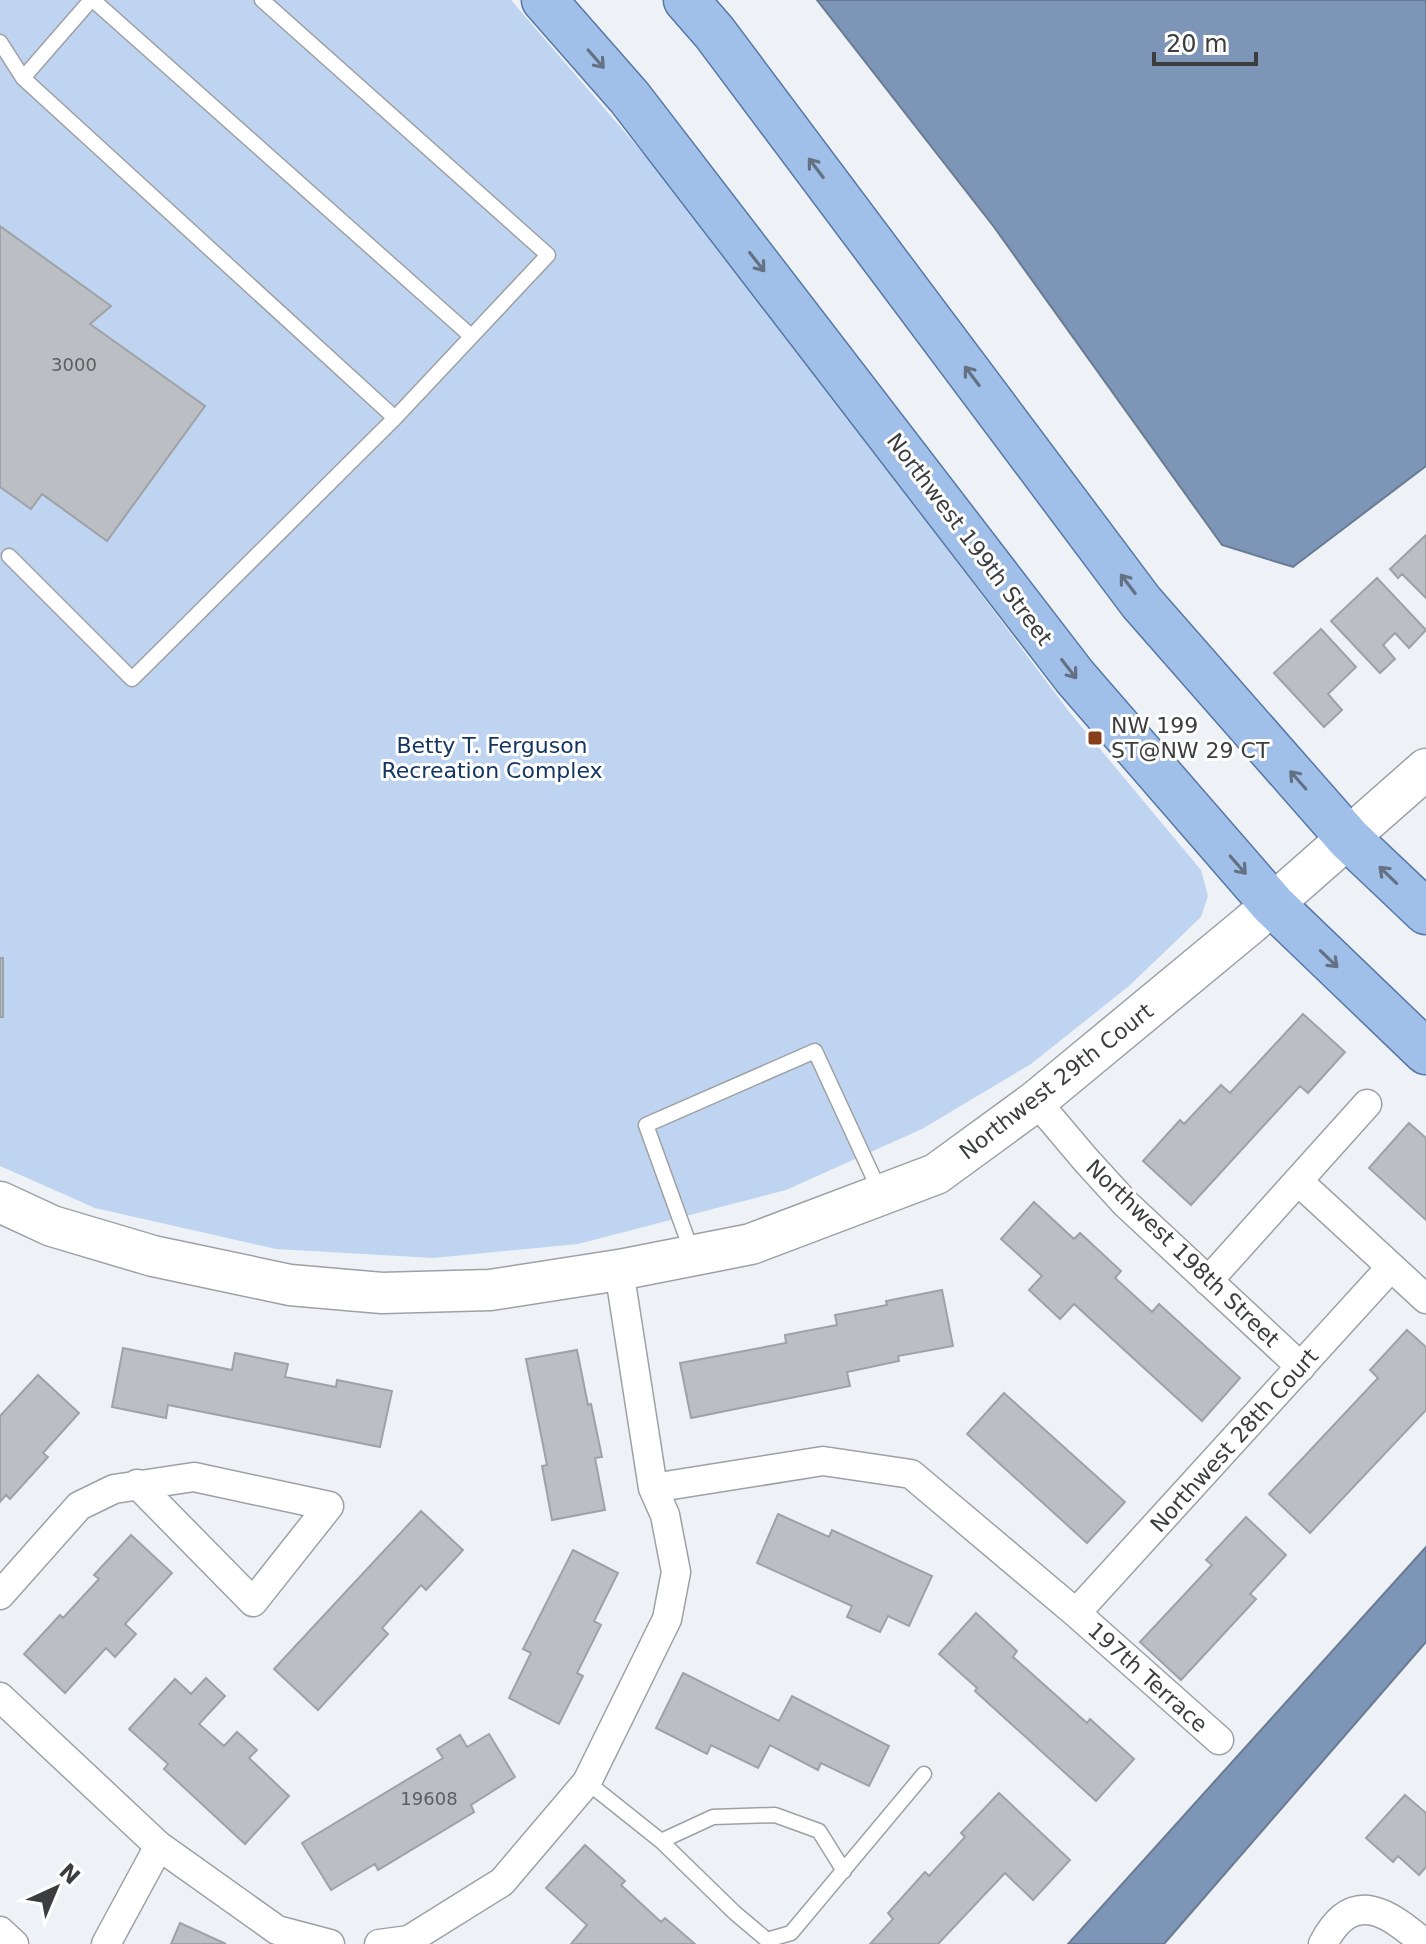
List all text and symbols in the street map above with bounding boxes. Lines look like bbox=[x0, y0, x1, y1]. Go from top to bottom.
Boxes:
scale bar bbox=[1154, 16, 1256, 66]
text: 20 m bbox=[1166, 30, 1228, 58]
one-way arrow bbox=[586, 48, 604, 68]
one-way arrow bbox=[807, 157, 824, 179]
one-way arrow bbox=[748, 251, 766, 272]
house number: 3000 bbox=[51, 354, 97, 375]
one-way arrow bbox=[963, 365, 980, 387]
street label: Northwest 199th Street bbox=[882, 429, 1058, 650]
one-way arrow bbox=[1119, 573, 1136, 595]
one-way arrow bbox=[1060, 657, 1077, 679]
place label: NW 199 ST@NW 29 CT bbox=[1111, 713, 1270, 763]
marker: NW 199 ST@NW 29 CT bbox=[1086, 729, 1104, 747]
park label: Betty T. Ferguson Recreation Complex bbox=[381, 733, 603, 783]
one-way arrow bbox=[1289, 770, 1307, 791]
one-way arrow bbox=[1229, 855, 1247, 875]
one-way arrow bbox=[1378, 867, 1398, 885]
one-way arrow bbox=[1319, 950, 1339, 969]
street label: Northwest 29th Court bbox=[955, 998, 1158, 1165]
street label: Northwest 198th Street bbox=[1081, 1155, 1285, 1352]
street label: Northwest 28th Court bbox=[1145, 1343, 1324, 1537]
street label: 197th Terrace bbox=[1083, 1617, 1212, 1737]
house number: 19608 bbox=[400, 1788, 458, 1809]
north arrow bbox=[16, 1848, 96, 1928]
text: N bbox=[54, 1859, 85, 1889]

